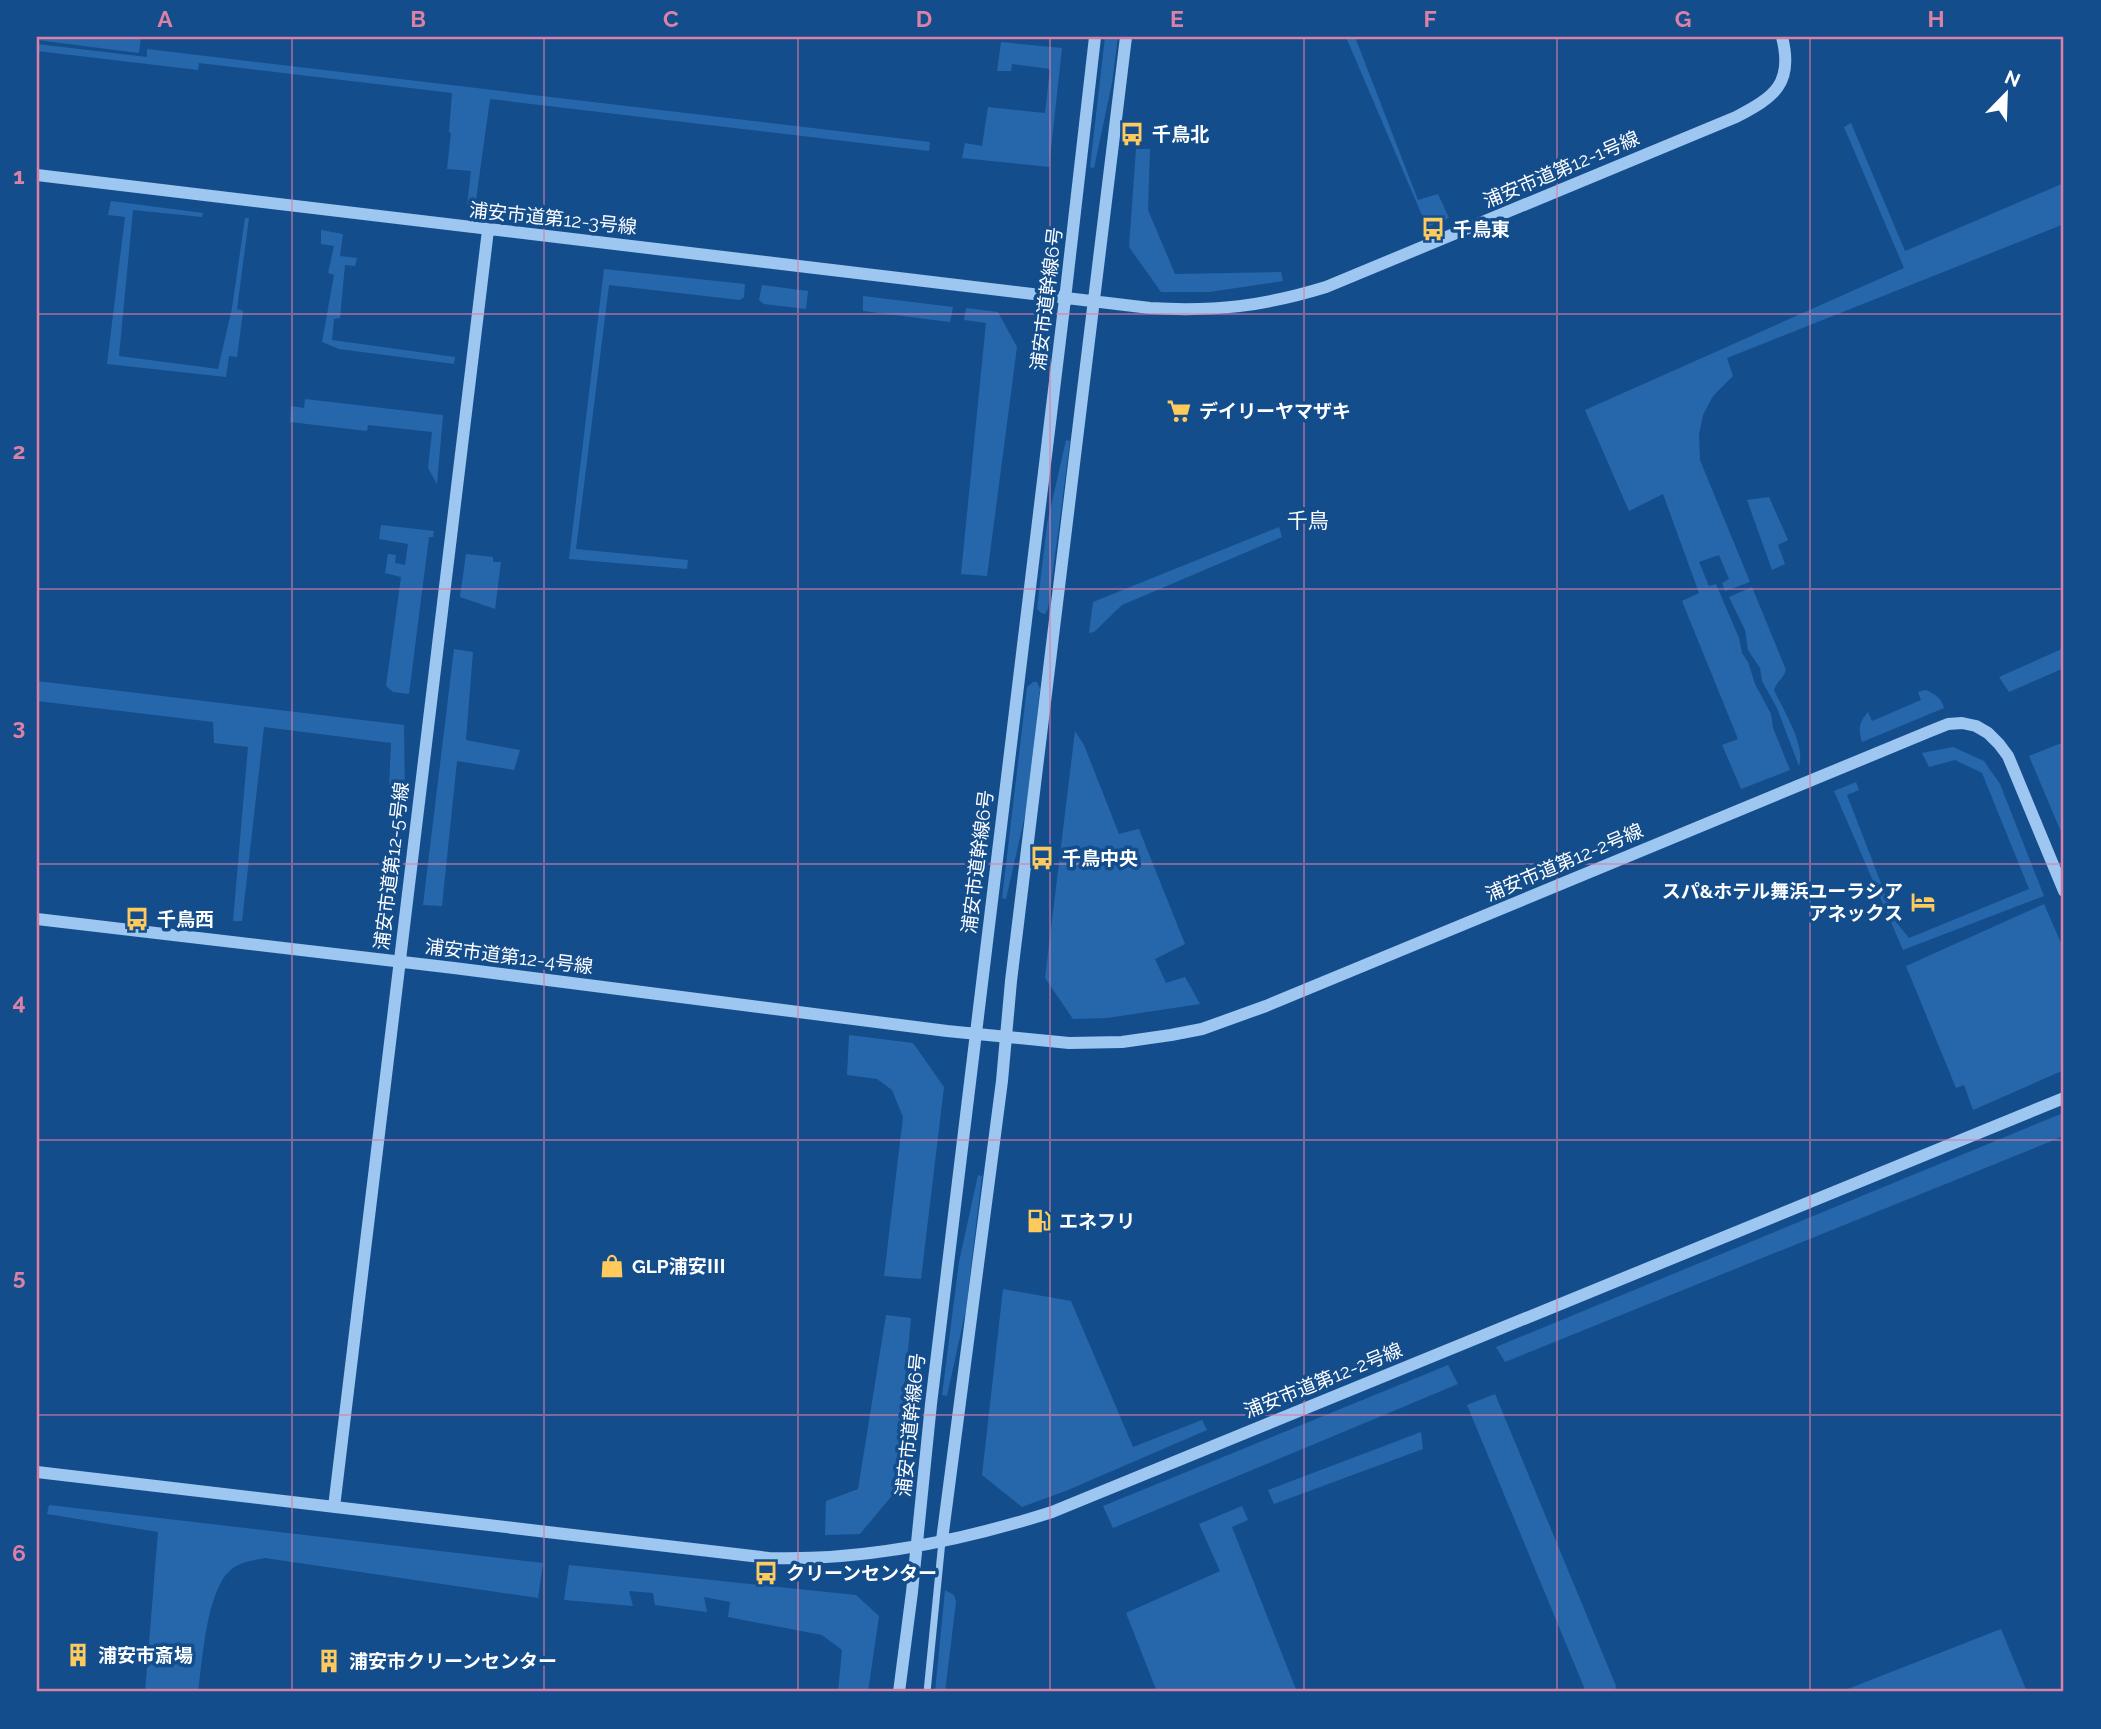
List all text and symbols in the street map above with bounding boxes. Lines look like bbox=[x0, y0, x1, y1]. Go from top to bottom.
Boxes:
text: A bbox=[157, 5, 173, 32]
text: B bbox=[410, 5, 426, 32]
text: C bbox=[663, 5, 679, 32]
text: D bbox=[916, 5, 932, 32]
text: E bbox=[1170, 5, 1184, 32]
text: F bbox=[1423, 5, 1437, 32]
text: G bbox=[1675, 5, 1691, 32]
text: H bbox=[1927, 5, 1945, 32]
north arrow bbox=[1972, 60, 2042, 130]
text: N bbox=[2002, 65, 2024, 91]
bus stop icon: 千鳥北 bbox=[1118, 120, 1146, 148]
place label: 千鳥北 bbox=[1152, 123, 1209, 145]
street label: 浦安市道第12-1号線 bbox=[1480, 126, 1642, 212]
text: 1 bbox=[13, 162, 25, 189]
street label: 浦安市道第12-3号線 bbox=[468, 198, 638, 238]
bus stop icon: 千鳥東 bbox=[1419, 215, 1447, 243]
place label: 千鳥東 bbox=[1453, 218, 1510, 240]
street label: 浦安市道幹線6号 bbox=[1026, 226, 1066, 372]
supermarket icon: デイリーヤマザキ bbox=[1165, 397, 1193, 425]
place label: デイリーヤマザキ bbox=[1199, 400, 1351, 422]
text: 2 bbox=[13, 437, 25, 464]
district label: 千鳥 bbox=[1287, 508, 1329, 533]
text: 3 bbox=[13, 713, 25, 740]
street label: 浦安市道第12-5号線 bbox=[370, 781, 412, 951]
street label: 浦安市道幹線6号 bbox=[957, 789, 997, 935]
street label: 浦安市道第12-2号線 bbox=[1482, 819, 1646, 905]
bus stop icon: 千鳥中央 bbox=[1028, 844, 1056, 872]
place label: 千鳥中央 bbox=[1062, 847, 1138, 869]
place label: スパ&ホテル舞浜ユーラシア アネックス bbox=[1662, 880, 1903, 924]
hotel icon: スパ&ホテル舞浜ユーラシア アネックス bbox=[1909, 888, 1937, 916]
bus stop icon: 千鳥西 bbox=[123, 905, 151, 933]
place label: 千鳥西 bbox=[157, 908, 214, 930]
street label: 浦安市道第12-4号線 bbox=[424, 935, 594, 977]
text: 4 bbox=[12, 988, 26, 1015]
fuel station icon: エネフリ bbox=[1025, 1207, 1053, 1235]
place label: エネフリ bbox=[1059, 1210, 1135, 1232]
shop icon: GLP浦安Ⅲ bbox=[598, 1252, 626, 1280]
place label: GLP浦安Ⅲ bbox=[632, 1255, 726, 1277]
text: 5 bbox=[13, 1263, 26, 1290]
street label: 浦安市道第12-2号線 bbox=[1241, 1338, 1405, 1422]
street label: 浦安市道幹線6号 bbox=[892, 1352, 928, 1498]
text: 6 bbox=[12, 1539, 26, 1566]
bus stop icon: クリーンセンター bbox=[752, 1559, 780, 1587]
place label: クリーンセンター bbox=[786, 1562, 937, 1584]
building icon: 浦安市斎場 bbox=[64, 1641, 92, 1669]
place label: 浦安市斎場 bbox=[98, 1644, 193, 1666]
building icon: 浦安市クリーンセンター bbox=[315, 1647, 343, 1675]
place label: 浦安市クリーンセンター bbox=[349, 1650, 557, 1672]

